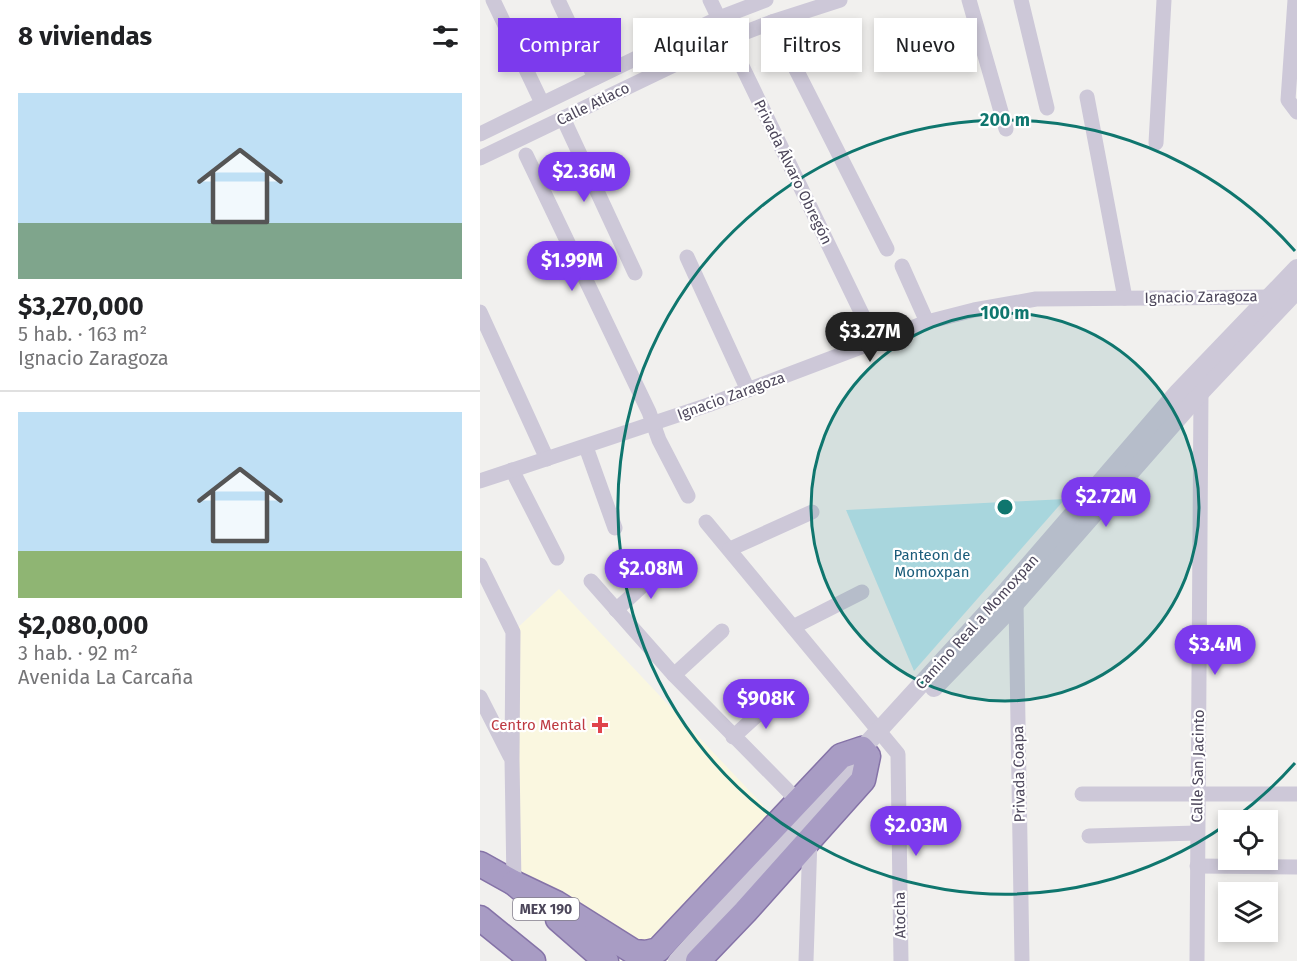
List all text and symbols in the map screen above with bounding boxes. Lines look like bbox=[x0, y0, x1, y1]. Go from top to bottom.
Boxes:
chip: Comprar bbox=[498, 18, 621, 72]
chip: Alquilar bbox=[633, 18, 749, 72]
chip: Filtros bbox=[761, 18, 862, 72]
chip: Nuevo bbox=[874, 18, 977, 72]
icon: filters bbox=[429, 20, 462, 53]
text: 8 viviendas bbox=[18, 21, 152, 52]
street label: Calle Atlaco bbox=[554, 79, 632, 129]
street label: Privada Álvaro Obregón bbox=[750, 97, 836, 247]
text: 200 m bbox=[980, 109, 1030, 131]
icon: home bbox=[186, 132, 294, 240]
pin: $2.36M bbox=[535, 152, 633, 203]
text: $2.36M bbox=[552, 159, 616, 183]
pin: $1.99M bbox=[523, 241, 621, 292]
text: $1.99M bbox=[541, 248, 603, 272]
street label: Ignacio Zaragoza bbox=[1144, 287, 1258, 307]
text: $3,270,000 bbox=[18, 291, 144, 322]
text: 100 m bbox=[981, 302, 1029, 324]
pin: $3.27M bbox=[821, 312, 919, 363]
text: $3.27M bbox=[839, 319, 901, 343]
text: 5 hab. · 163 m² bbox=[18, 322, 147, 346]
text: Ignacio Zaragoza bbox=[18, 346, 169, 370]
street label: Ignacio Zaragoza bbox=[675, 368, 787, 424]
icon: home bbox=[186, 451, 294, 559]
pin: $2.72M bbox=[1057, 477, 1155, 528]
text: $2.72M bbox=[1075, 484, 1137, 508]
centre of rings bbox=[995, 497, 1015, 517]
park label: Panteon de Momoxpan bbox=[894, 546, 970, 581]
pin: $2.08M bbox=[602, 549, 700, 600]
street label: Camino Real a Momoxpan bbox=[912, 551, 1042, 693]
text: $2.08M bbox=[619, 556, 683, 580]
text: $2,080,000 bbox=[18, 610, 148, 641]
pin: $3.4M bbox=[1173, 625, 1257, 676]
text: $3.4M bbox=[1189, 632, 1241, 656]
text: 3 hab. · 92 m² bbox=[18, 641, 138, 665]
text: Avenida La Carcaña bbox=[18, 665, 193, 689]
pin: $908K bbox=[724, 679, 808, 730]
text: $908K bbox=[737, 686, 795, 710]
street label: Calle San Jacinto bbox=[1188, 709, 1208, 823]
place label: Centro Mental bbox=[491, 716, 587, 734]
marker: Centro Mental bbox=[591, 716, 609, 734]
street label: Privada Coapa bbox=[1009, 726, 1029, 822]
pin: $2.03M bbox=[867, 806, 965, 857]
map controls bbox=[1218, 810, 1278, 942]
button: locate bbox=[1218, 810, 1278, 870]
text: $2.03M bbox=[884, 813, 948, 837]
button: layers bbox=[1218, 882, 1278, 942]
street label: Atocha bbox=[891, 892, 909, 938]
road number: MEX 190 bbox=[513, 898, 579, 920]

